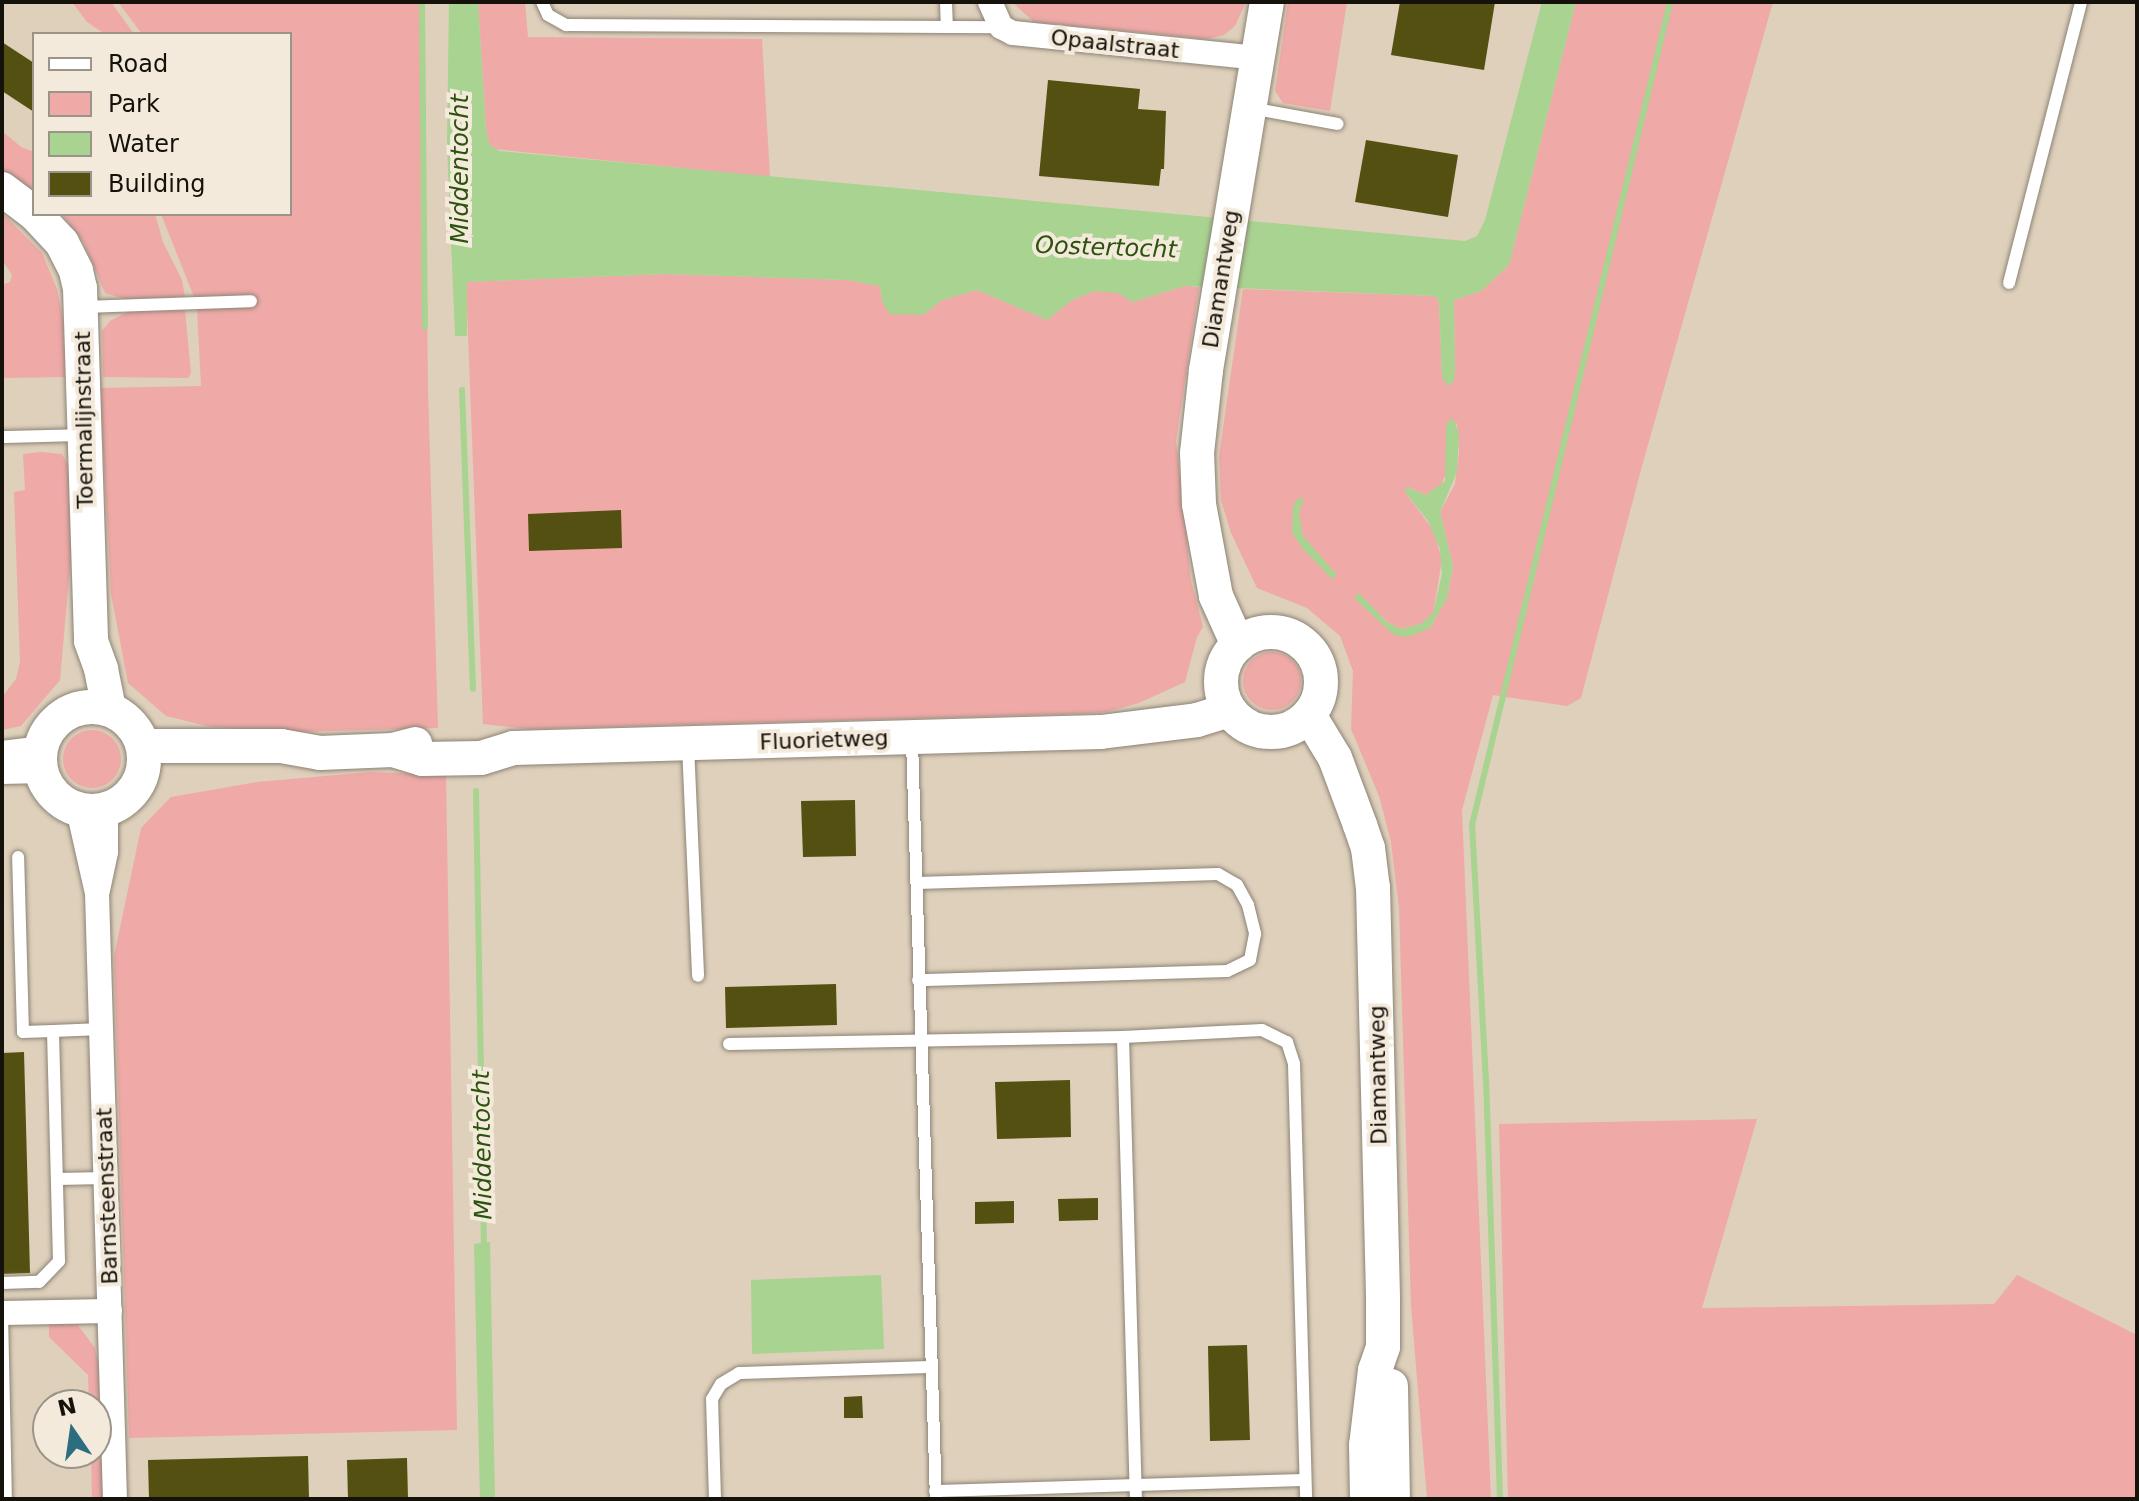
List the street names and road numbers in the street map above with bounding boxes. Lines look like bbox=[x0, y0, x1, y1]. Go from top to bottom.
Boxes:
street label: Opaalstraat bbox=[1049, 24, 1181, 64]
street label: Diamantweg bbox=[1197, 208, 1245, 350]
street label: Toermalijnstraat bbox=[69, 331, 99, 509]
street label: Fluorietweg bbox=[759, 725, 889, 755]
street label: Diamantweg bbox=[1364, 1005, 1392, 1145]
street label: Barnsteenstraat bbox=[91, 1107, 123, 1285]

